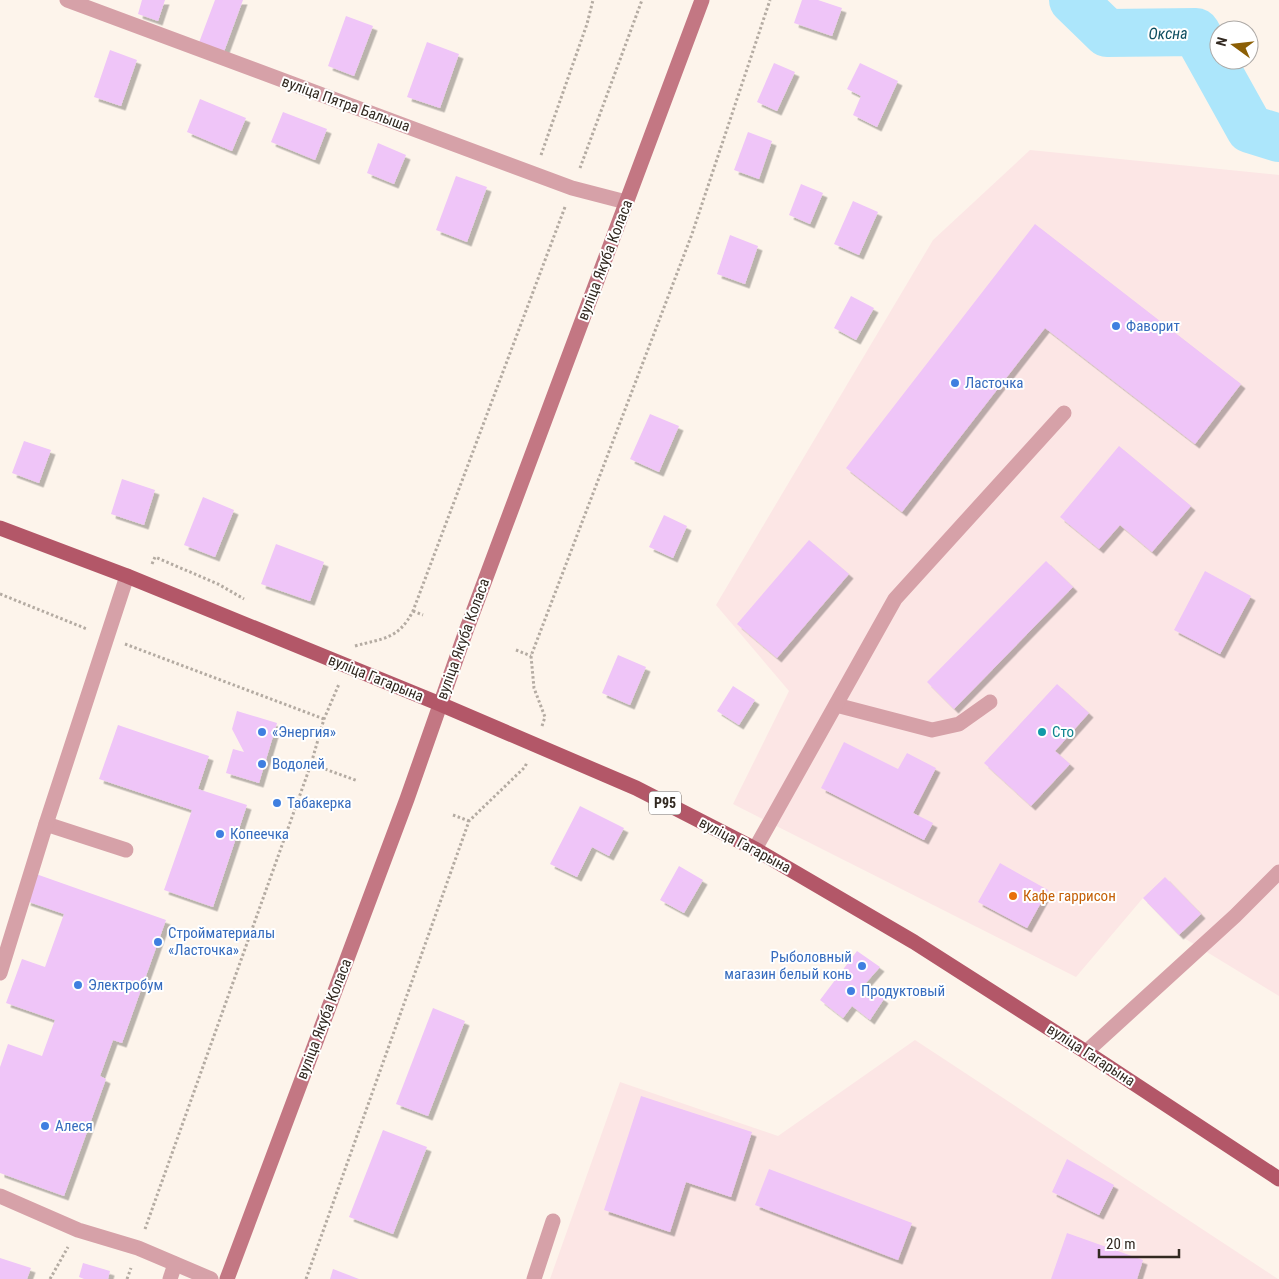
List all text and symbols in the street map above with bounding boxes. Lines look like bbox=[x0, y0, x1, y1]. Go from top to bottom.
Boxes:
north arrow bbox=[1209, 20, 1259, 70]
water label: Оксна bbox=[1148, 24, 1188, 43]
text: N bbox=[1213, 35, 1230, 48]
street label: вуліца Пятра Балыша bbox=[279, 72, 413, 136]
street label: вуліца Якуба Коласа bbox=[574, 197, 636, 323]
place label: Фаворит bbox=[1126, 317, 1180, 335]
marker: Фаворит bbox=[1110, 320, 1122, 332]
place label: Ласточка bbox=[965, 374, 1024, 392]
marker: Ласточка bbox=[949, 377, 961, 389]
street label: вуліца Якуба Коласа bbox=[433, 576, 493, 702]
street label: вуліца Гагарына bbox=[326, 651, 426, 705]
place label: «Энергия» bbox=[272, 723, 336, 741]
place label: Сто bbox=[1052, 723, 1074, 741]
marker: «Энергия» bbox=[256, 726, 268, 738]
marker: Сто bbox=[1036, 726, 1048, 738]
place label: Водолей bbox=[272, 755, 325, 773]
marker: Водолей bbox=[256, 758, 268, 770]
road number: Р95 bbox=[649, 791, 681, 814]
place label: Табакерка bbox=[287, 794, 352, 812]
marker: Табакерка bbox=[271, 797, 283, 809]
street label: вуліца Гагарына bbox=[696, 813, 794, 877]
place label: Копеечка bbox=[230, 825, 289, 843]
marker: Копеечка bbox=[214, 828, 226, 840]
place label: Кафе гаррисон bbox=[1023, 887, 1116, 905]
marker: Кафе гаррисон bbox=[1007, 890, 1019, 902]
place label: Стройматериалы «Ласточка» bbox=[168, 924, 275, 959]
marker: Стройматериалы «Ласточка» bbox=[152, 936, 164, 948]
place label: Рыболовный магазин белый конь bbox=[724, 948, 852, 983]
street label: вуліца Якуба Коласа bbox=[293, 956, 355, 1082]
marker: Рыболовный магазин белый конь bbox=[856, 960, 868, 972]
place label: Электробум bbox=[88, 976, 163, 994]
marker: Электробум bbox=[72, 979, 84, 991]
place label: Продуктовый bbox=[861, 982, 945, 1000]
marker: Продуктовый bbox=[845, 985, 857, 997]
street label: вуліца Гагарына bbox=[1044, 1020, 1138, 1090]
place label: Алеся bbox=[55, 1117, 93, 1135]
marker: Алеся bbox=[39, 1120, 51, 1132]
scale bar bbox=[1099, 1226, 1179, 1258]
text: 20 m bbox=[1106, 1235, 1136, 1253]

